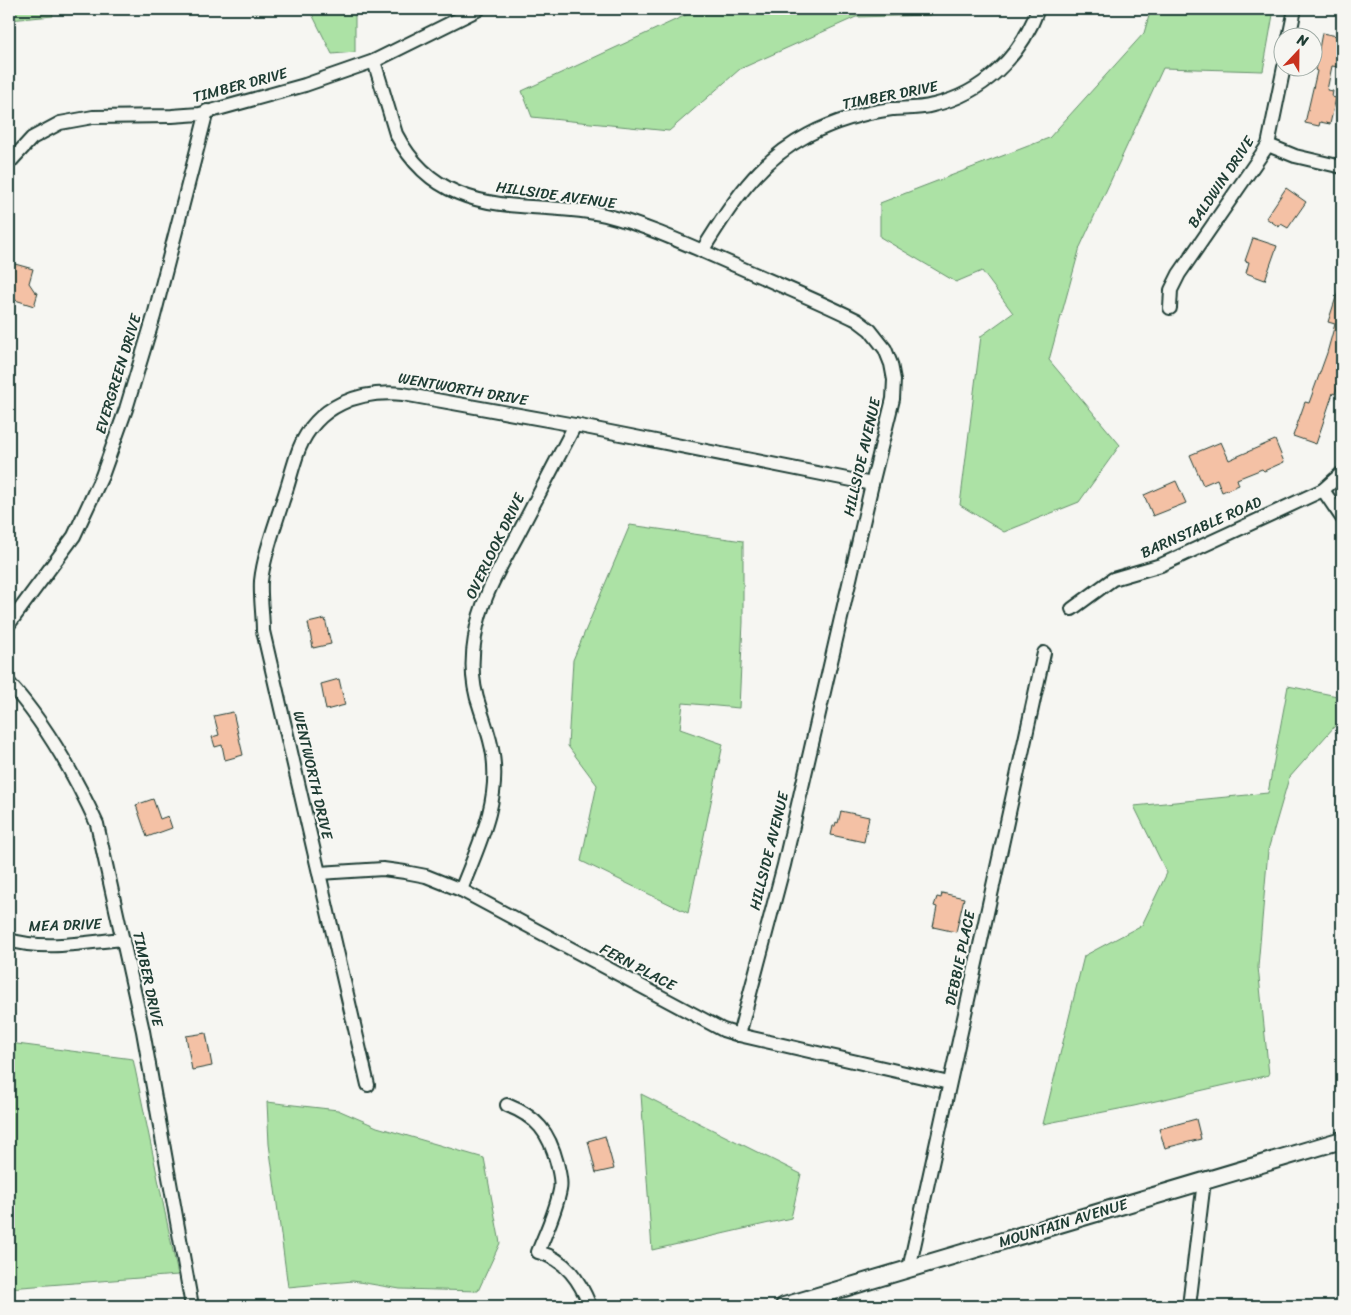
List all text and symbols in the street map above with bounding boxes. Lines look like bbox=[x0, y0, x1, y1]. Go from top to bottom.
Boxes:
text: N bbox=[1293, 27, 1312, 54]
north arrow bbox=[1274, 28, 1324, 78]
street label: TIMBER DRIVE bbox=[190, 59, 292, 110]
street label: TIMBER DRIVE bbox=[840, 73, 942, 117]
street label: BALDWIN DRIVE bbox=[1181, 130, 1262, 233]
street label: HILLSIDE AVENUE bbox=[494, 174, 619, 217]
street label: EVERGREEN DRIVE bbox=[87, 309, 149, 437]
street label: WENTWORTH DRIVE bbox=[396, 365, 532, 413]
street label: HILLSIDE AVENUE bbox=[836, 394, 889, 519]
street label: OVERLOOK DRIVE bbox=[458, 487, 533, 603]
street label: BARNSTABLE ROAD bbox=[1136, 489, 1266, 565]
street label: WENTWORTH DRIVE bbox=[286, 708, 341, 844]
street label: HILLSIDE AVENUE bbox=[742, 788, 797, 913]
street label: DEBBIE PLACE bbox=[937, 906, 983, 1008]
street label: MEA DRIVE bbox=[28, 911, 104, 939]
street label: TIMBER DRIVE bbox=[125, 929, 171, 1031]
street label: FERN PLACE bbox=[595, 936, 682, 999]
street label: MOUNTAIN AVENUE bbox=[995, 1191, 1132, 1255]

